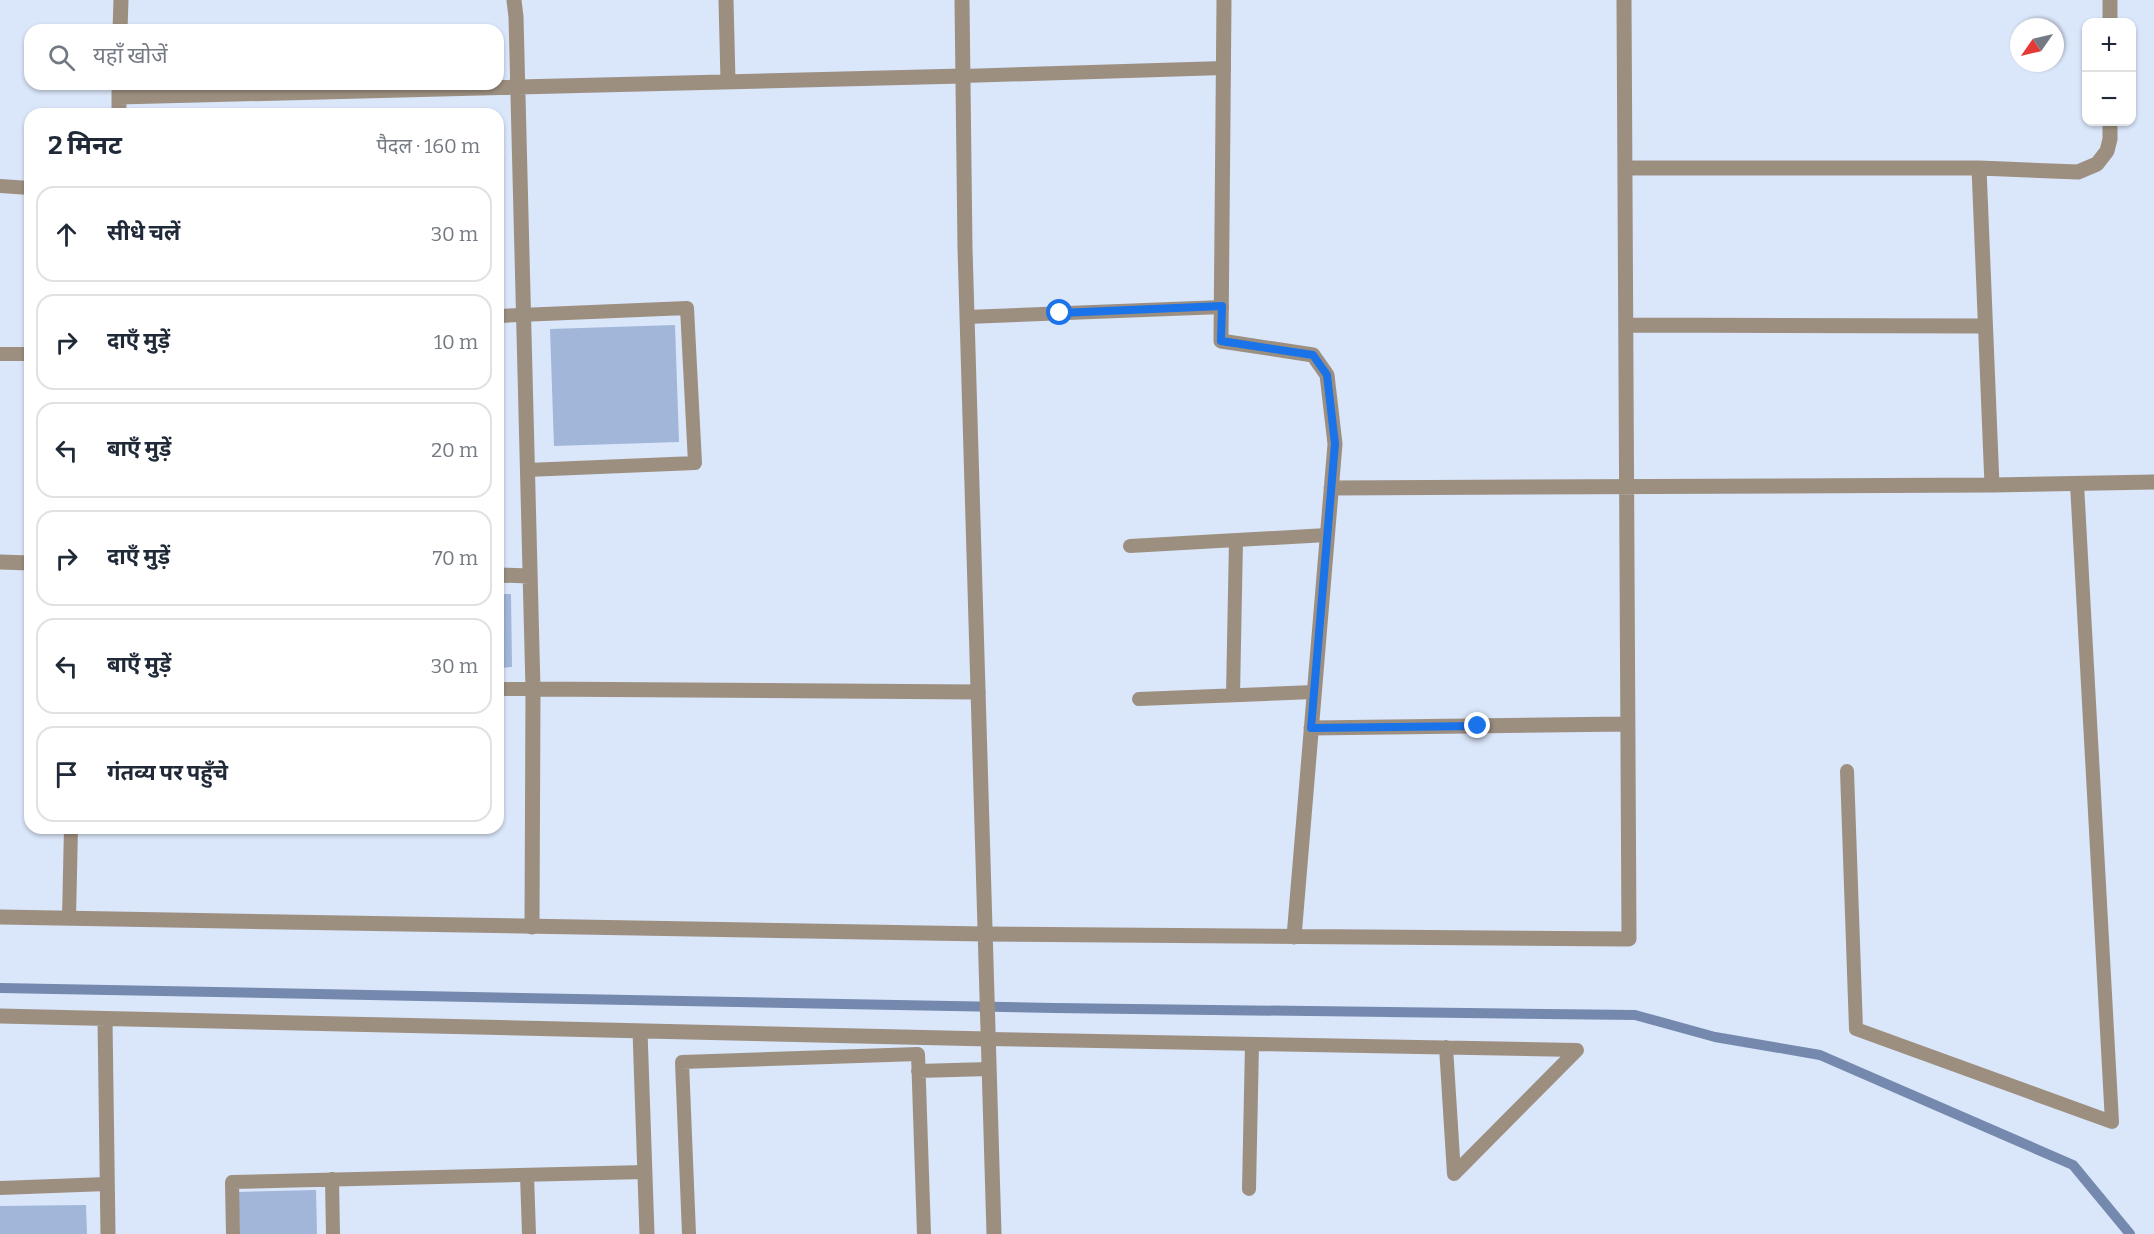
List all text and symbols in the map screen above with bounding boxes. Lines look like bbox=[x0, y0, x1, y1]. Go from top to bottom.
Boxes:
north arrow bbox=[2010, 18, 2064, 72]
map controls bbox=[2082, 18, 2136, 126]
button: + bbox=[2082, 18, 2136, 72]
search box bbox=[24, 24, 504, 90]
icon: search bbox=[45, 41, 78, 74]
text: यहाँ खोजें bbox=[93, 42, 168, 69]
button: − bbox=[2082, 72, 2136, 126]
text: 2 मिनट bbox=[48, 130, 122, 161]
text: पैदल · 160 m bbox=[376, 134, 480, 158]
icon: ahead bbox=[50, 218, 83, 251]
text: सीधे चलें bbox=[107, 219, 180, 246]
text: 30 m bbox=[431, 222, 478, 246]
route start bbox=[1046, 299, 1072, 325]
icon: right bbox=[50, 326, 83, 359]
text: दाएँ मुड़ें bbox=[107, 327, 170, 354]
text: 10 m bbox=[434, 330, 478, 354]
icon: left bbox=[50, 434, 83, 467]
text: बाएँ मुड़ें bbox=[107, 435, 171, 462]
text: 20 m bbox=[431, 438, 478, 462]
icon: right bbox=[50, 542, 83, 575]
text: दाएँ मुड़ें bbox=[107, 543, 170, 570]
text: 70 m bbox=[432, 546, 478, 570]
icon: left bbox=[50, 650, 83, 683]
text: बाएँ मुड़ें bbox=[107, 651, 171, 678]
text: 30 m bbox=[431, 654, 478, 678]
route end bbox=[1464, 712, 1490, 738]
icon: arrive bbox=[50, 758, 83, 791]
text: गंतव्य पर पहुँचे bbox=[107, 759, 228, 786]

